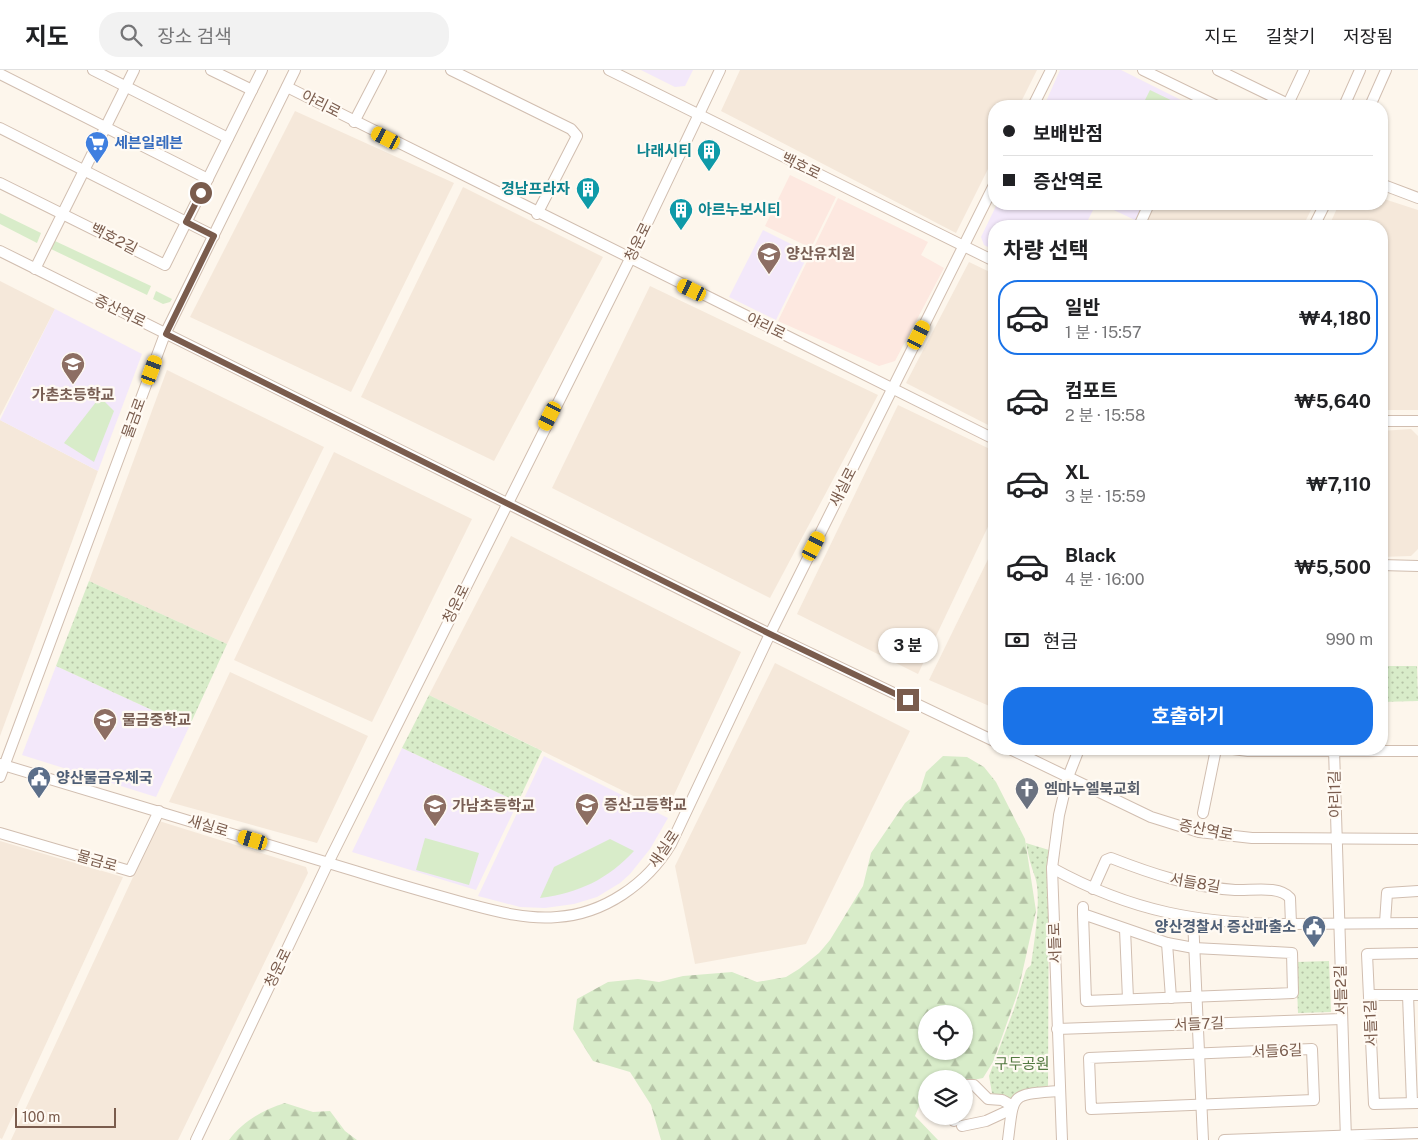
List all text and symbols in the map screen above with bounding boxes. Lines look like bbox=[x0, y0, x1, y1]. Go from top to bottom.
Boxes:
search box bbox=[99, 12, 449, 57]
icon: search bbox=[117, 21, 145, 49]
text: 지도 bbox=[25, 22, 69, 50]
text: 장소 검색 bbox=[157, 25, 232, 47]
text: 지도 bbox=[1205, 26, 1238, 47]
text: 길찾기 bbox=[1266, 26, 1315, 47]
text: 저장됨 bbox=[1343, 26, 1393, 47]
street label: 야리로 bbox=[299, 87, 344, 121]
text: 보배반점 bbox=[1033, 122, 1103, 144]
car bbox=[369, 125, 402, 151]
supermarket icon: 세븐일레븐 bbox=[84, 130, 110, 164]
place label: 세븐일레븐 bbox=[114, 134, 183, 151]
building icon: 나래시티 bbox=[696, 138, 722, 172]
place label: 나래시티 bbox=[637, 142, 692, 159]
street label: 백호로 bbox=[779, 149, 824, 182]
text: 증산역로 bbox=[1033, 170, 1103, 192]
building icon: 경남프라자 bbox=[575, 176, 601, 210]
place label: 경남프라자 bbox=[501, 180, 570, 197]
route start bbox=[190, 182, 212, 204]
building icon: 아르누보시티 bbox=[668, 197, 694, 231]
place label: 아르누보시티 bbox=[698, 201, 781, 218]
street label: 청운로 bbox=[621, 219, 654, 264]
street label: 백호2길 bbox=[88, 220, 141, 258]
text: 차량 선택 bbox=[1003, 237, 1089, 263]
school or university icon: 양산유치원 bbox=[756, 241, 782, 275]
place label: 양산유치원 bbox=[786, 245, 855, 262]
car bbox=[675, 277, 708, 303]
street label: 증산역로 bbox=[92, 291, 149, 330]
icon: car bbox=[1005, 295, 1050, 340]
text: 일반 bbox=[1065, 296, 1100, 318]
text: ₩4,180 bbox=[1299, 307, 1371, 329]
street label: 야리로 bbox=[744, 309, 789, 342]
car bbox=[905, 318, 932, 352]
text: 1 분 · 15:57 bbox=[1065, 323, 1142, 342]
school or university icon: 가촌초등학교 bbox=[60, 351, 86, 385]
car bbox=[139, 353, 164, 387]
icon: car bbox=[1005, 378, 1050, 423]
text: 컴포트 bbox=[1065, 379, 1117, 401]
place label: 가촌초등학교 bbox=[32, 386, 115, 403]
text: ₩5,640 bbox=[1294, 390, 1371, 412]
street label: 물금로 bbox=[118, 395, 149, 440]
car bbox=[536, 399, 563, 433]
text: 2 분 · 15:58 bbox=[1065, 406, 1145, 425]
icon: car bbox=[1005, 461, 1050, 506]
text: XL bbox=[1065, 461, 1090, 483]
street label: 새실로 bbox=[826, 464, 860, 509]
text: ₩7,110 bbox=[1306, 473, 1371, 495]
text: 3 분 · 15:59 bbox=[1065, 487, 1146, 506]
car bbox=[800, 529, 827, 563]
icon: car bbox=[1005, 544, 1050, 589]
text: Black bbox=[1065, 544, 1116, 566]
text: ₩5,500 bbox=[1294, 556, 1371, 578]
text: 4 분 · 16:00 bbox=[1065, 570, 1145, 589]
street label: 청운로 bbox=[439, 581, 472, 626]
icon: cash bbox=[1003, 626, 1031, 654]
callout: 3 분 bbox=[878, 628, 938, 662]
text: 현금 bbox=[1043, 630, 1078, 652]
text: 990 m bbox=[1326, 630, 1373, 649]
text: 3 분 bbox=[894, 636, 922, 655]
button: 호출하기 bbox=[1003, 687, 1373, 745]
route end bbox=[897, 689, 919, 711]
school or university icon: 물금중학교 bbox=[92, 707, 118, 741]
place label: 물금중학교 bbox=[122, 711, 191, 728]
public building icon: 양산물금우체국 bbox=[26, 765, 52, 799]
place label: 양산물금우체국 bbox=[56, 769, 153, 786]
street label: 야리1길 bbox=[1326, 770, 1343, 818]
church icon: 엠마누엘북교회 bbox=[1014, 776, 1040, 810]
place label: 엠마누엘북교회 bbox=[1044, 780, 1141, 797]
school or university icon: 증산고등학교 bbox=[574, 792, 600, 826]
school or university icon: 가남초등학교 bbox=[422, 793, 448, 827]
place label: 증산고등학교 bbox=[604, 796, 687, 813]
place label: 가남초등학교 bbox=[452, 797, 535, 814]
street label: 새실로 bbox=[186, 811, 230, 840]
street label: 증산역로 bbox=[1177, 816, 1235, 843]
street label: 새실로 bbox=[645, 827, 682, 871]
car bbox=[236, 828, 269, 852]
street label: 물금로 bbox=[75, 847, 119, 874]
street label: 서들8길 bbox=[1168, 870, 1222, 895]
public building icon: 양산경찰서 증산파출소 bbox=[1301, 914, 1327, 948]
place label: 양산경찰서 증산파출소 bbox=[1155, 918, 1296, 935]
street label: 서들로 bbox=[1045, 922, 1064, 964]
street label: 청운로 bbox=[261, 945, 294, 990]
street label: 서들2길 bbox=[1332, 965, 1349, 1015]
street label: 서들1길 bbox=[1361, 999, 1380, 1047]
map controls bbox=[918, 1005, 973, 1125]
button: locate bbox=[918, 1005, 973, 1060]
street label: 서들7길 bbox=[1173, 1014, 1224, 1033]
street label: 서들6길 bbox=[1251, 1041, 1303, 1060]
park label: 구두공원 bbox=[994, 1055, 1050, 1072]
button: layers bbox=[918, 1070, 973, 1125]
scale bar bbox=[15, 1105, 116, 1128]
text: 100 m bbox=[22, 1109, 60, 1125]

